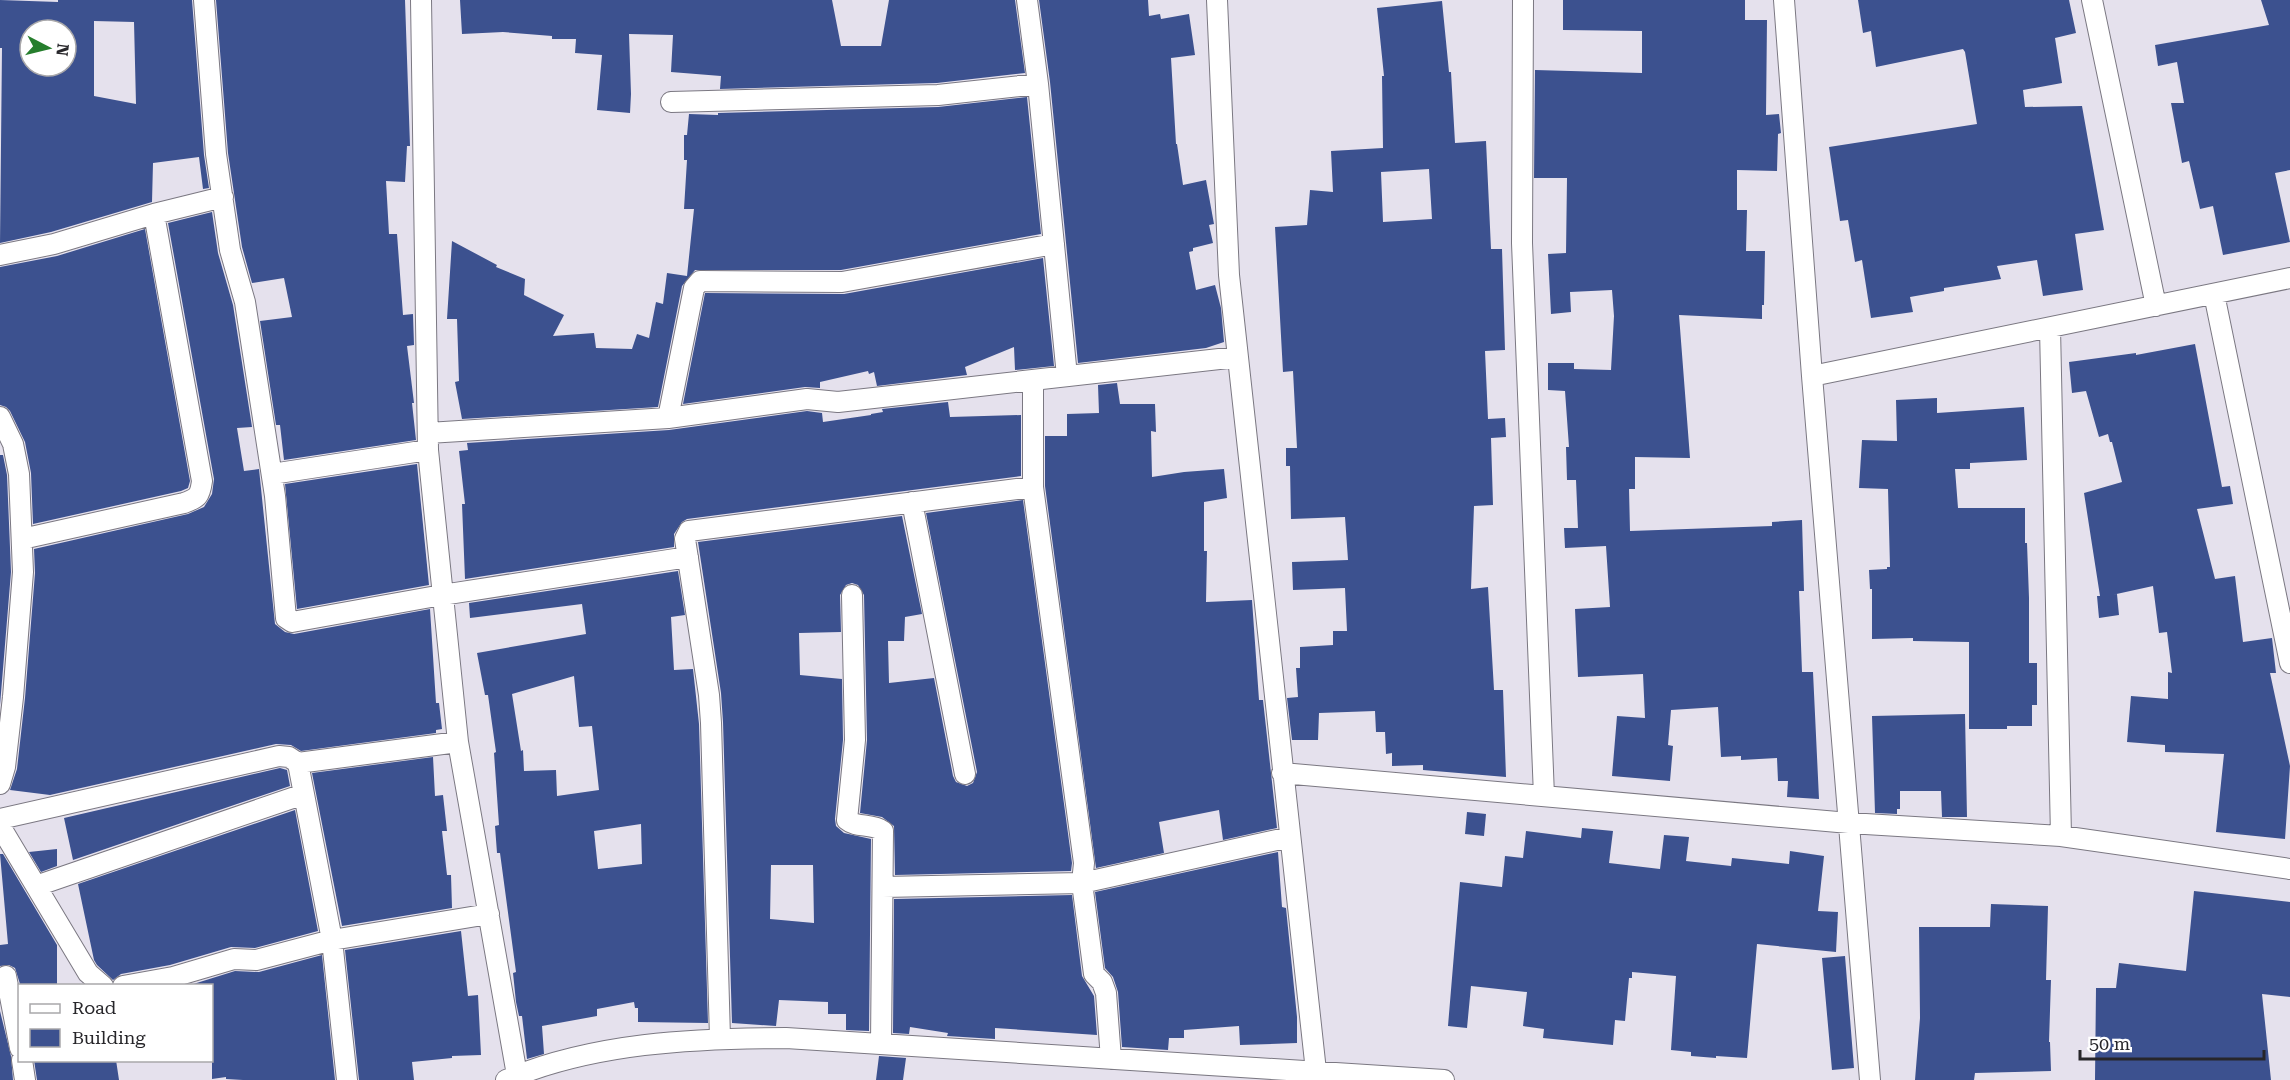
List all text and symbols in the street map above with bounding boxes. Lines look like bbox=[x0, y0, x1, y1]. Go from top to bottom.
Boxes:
north arrow bbox=[18, 18, 78, 78]
text: N bbox=[52, 42, 73, 57]
legend bbox=[18, 984, 213, 1062]
text: Road bbox=[72, 997, 117, 1018]
scale bar bbox=[2080, 1023, 2264, 1061]
text: Building bbox=[72, 1027, 146, 1048]
text: 50 m bbox=[2089, 1033, 2130, 1054]

